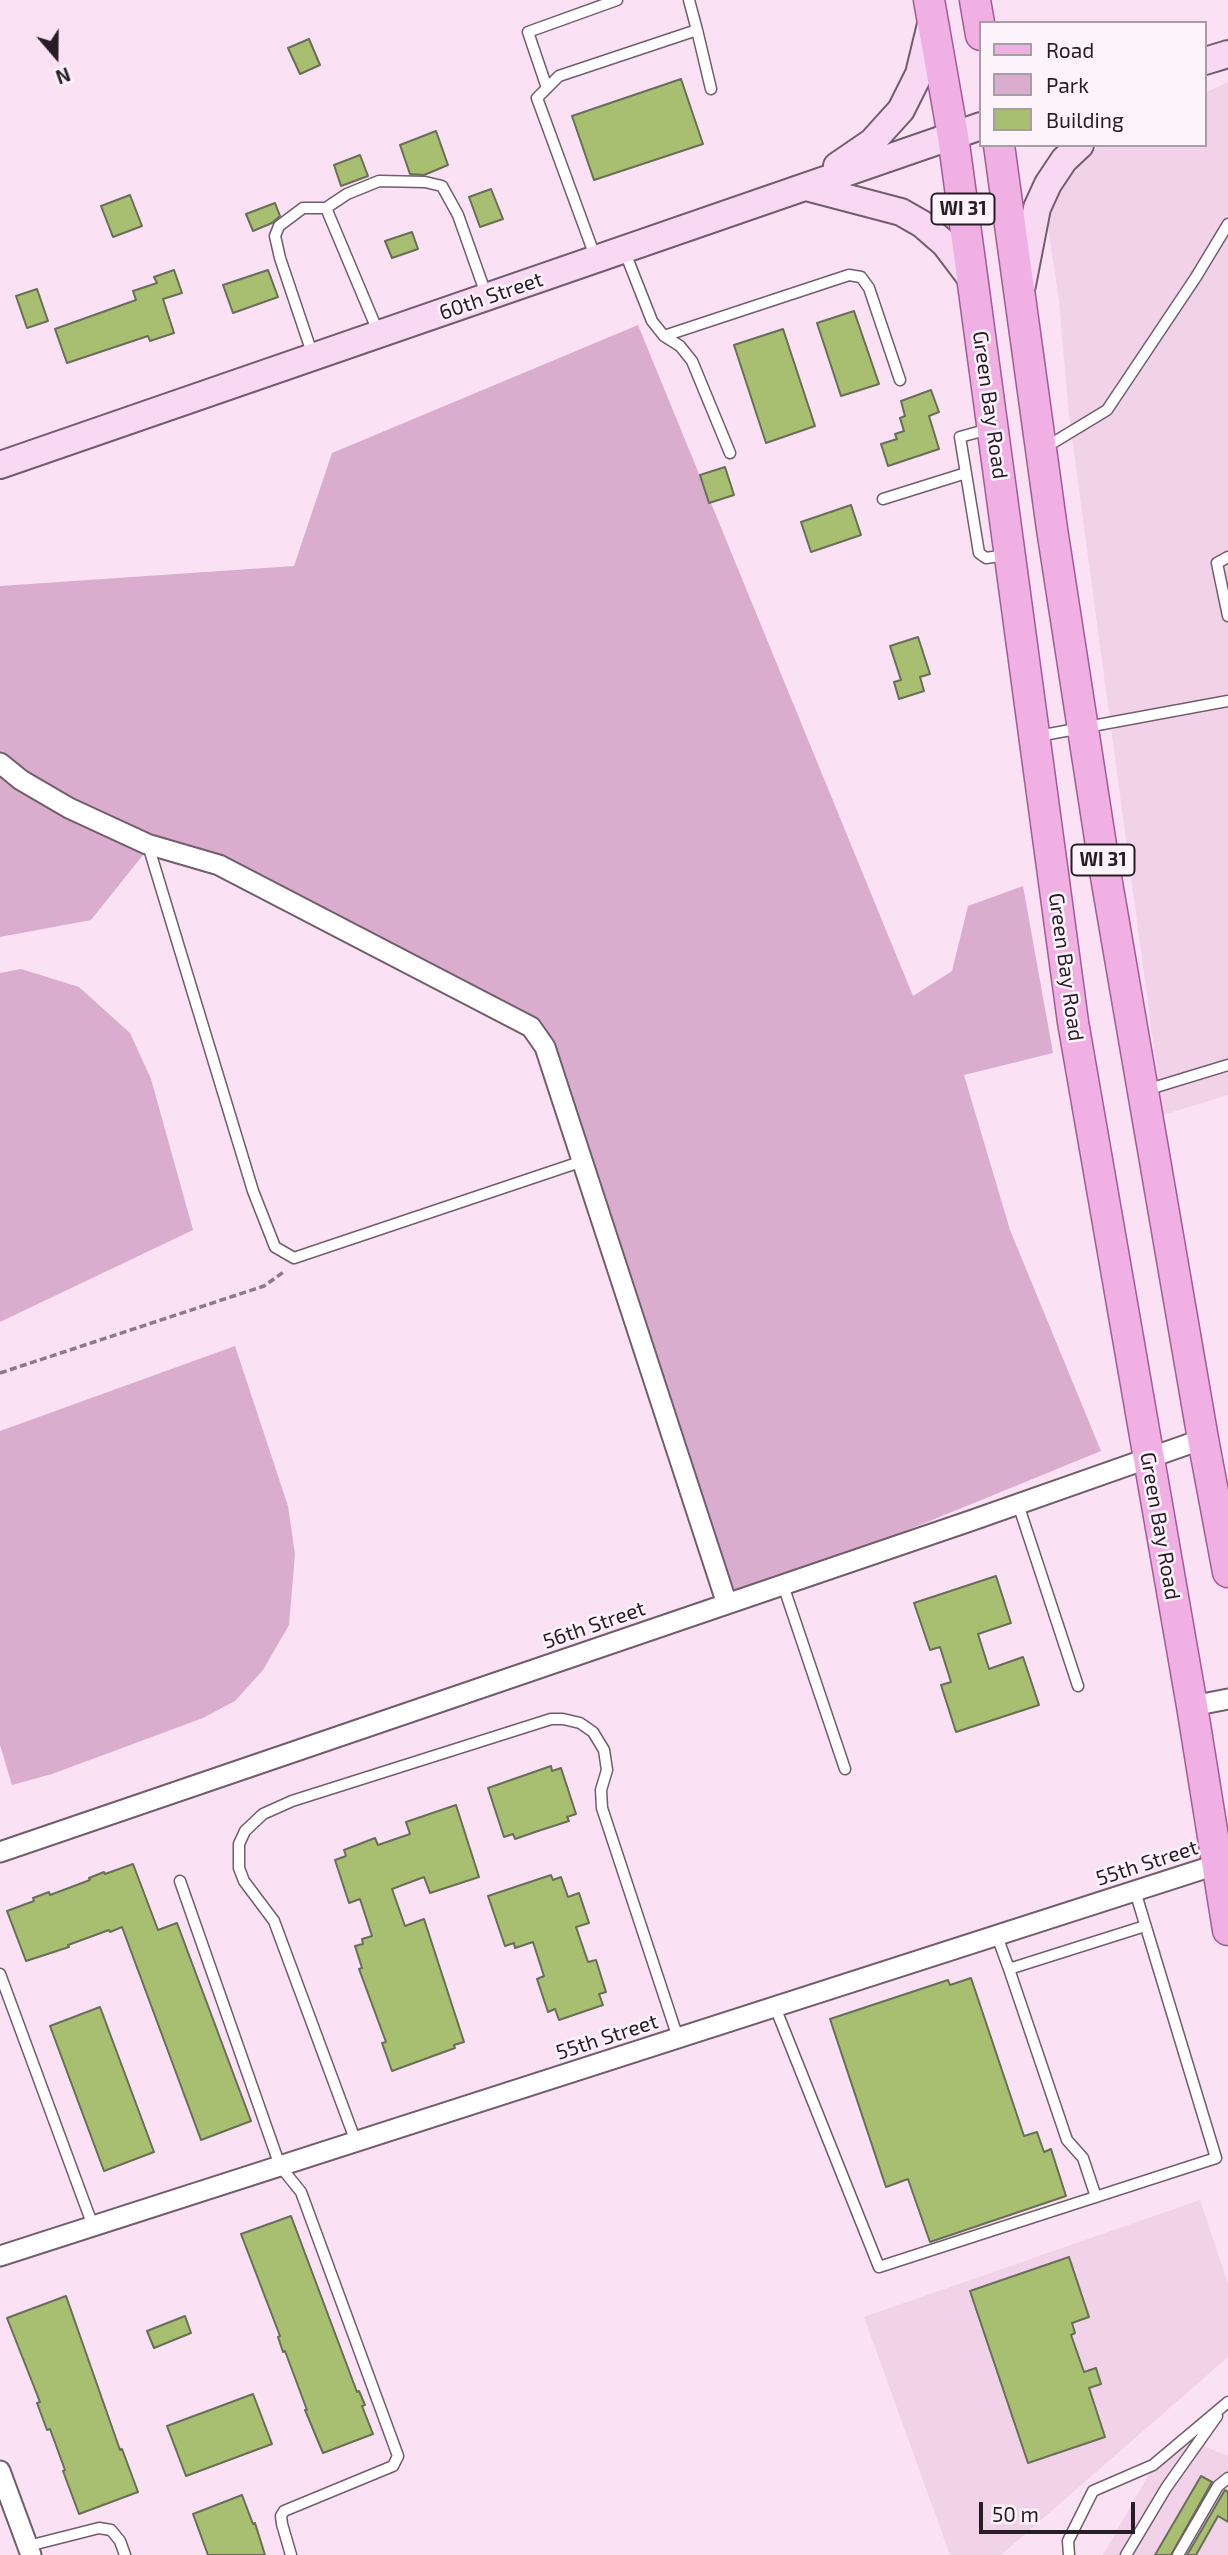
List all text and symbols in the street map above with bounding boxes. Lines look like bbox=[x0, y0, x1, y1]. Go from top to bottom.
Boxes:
north arrow bbox=[21, 21, 91, 91]
legend bbox=[979, 21, 1207, 147]
text: Road bbox=[1046, 37, 1094, 62]
text: N bbox=[53, 63, 74, 89]
text: Park bbox=[1046, 72, 1089, 97]
text: Building bbox=[1046, 107, 1124, 132]
road number: WI 31 bbox=[932, 194, 995, 224]
street label: 60th Street bbox=[436, 267, 546, 325]
street label: Green Bay Road bbox=[967, 329, 1013, 481]
road number: WI 31 bbox=[1072, 845, 1134, 876]
street label: Green Bay Road bbox=[1043, 891, 1089, 1043]
street label: Green Bay Road bbox=[1135, 1450, 1185, 1602]
street label: 56th Street bbox=[540, 1596, 648, 1654]
street label: 55th Street bbox=[1093, 1835, 1201, 1891]
street label: 55th Street bbox=[553, 2009, 661, 2065]
scale bar bbox=[983, 2488, 1139, 2532]
text: 50 m bbox=[992, 2501, 1039, 2526]

